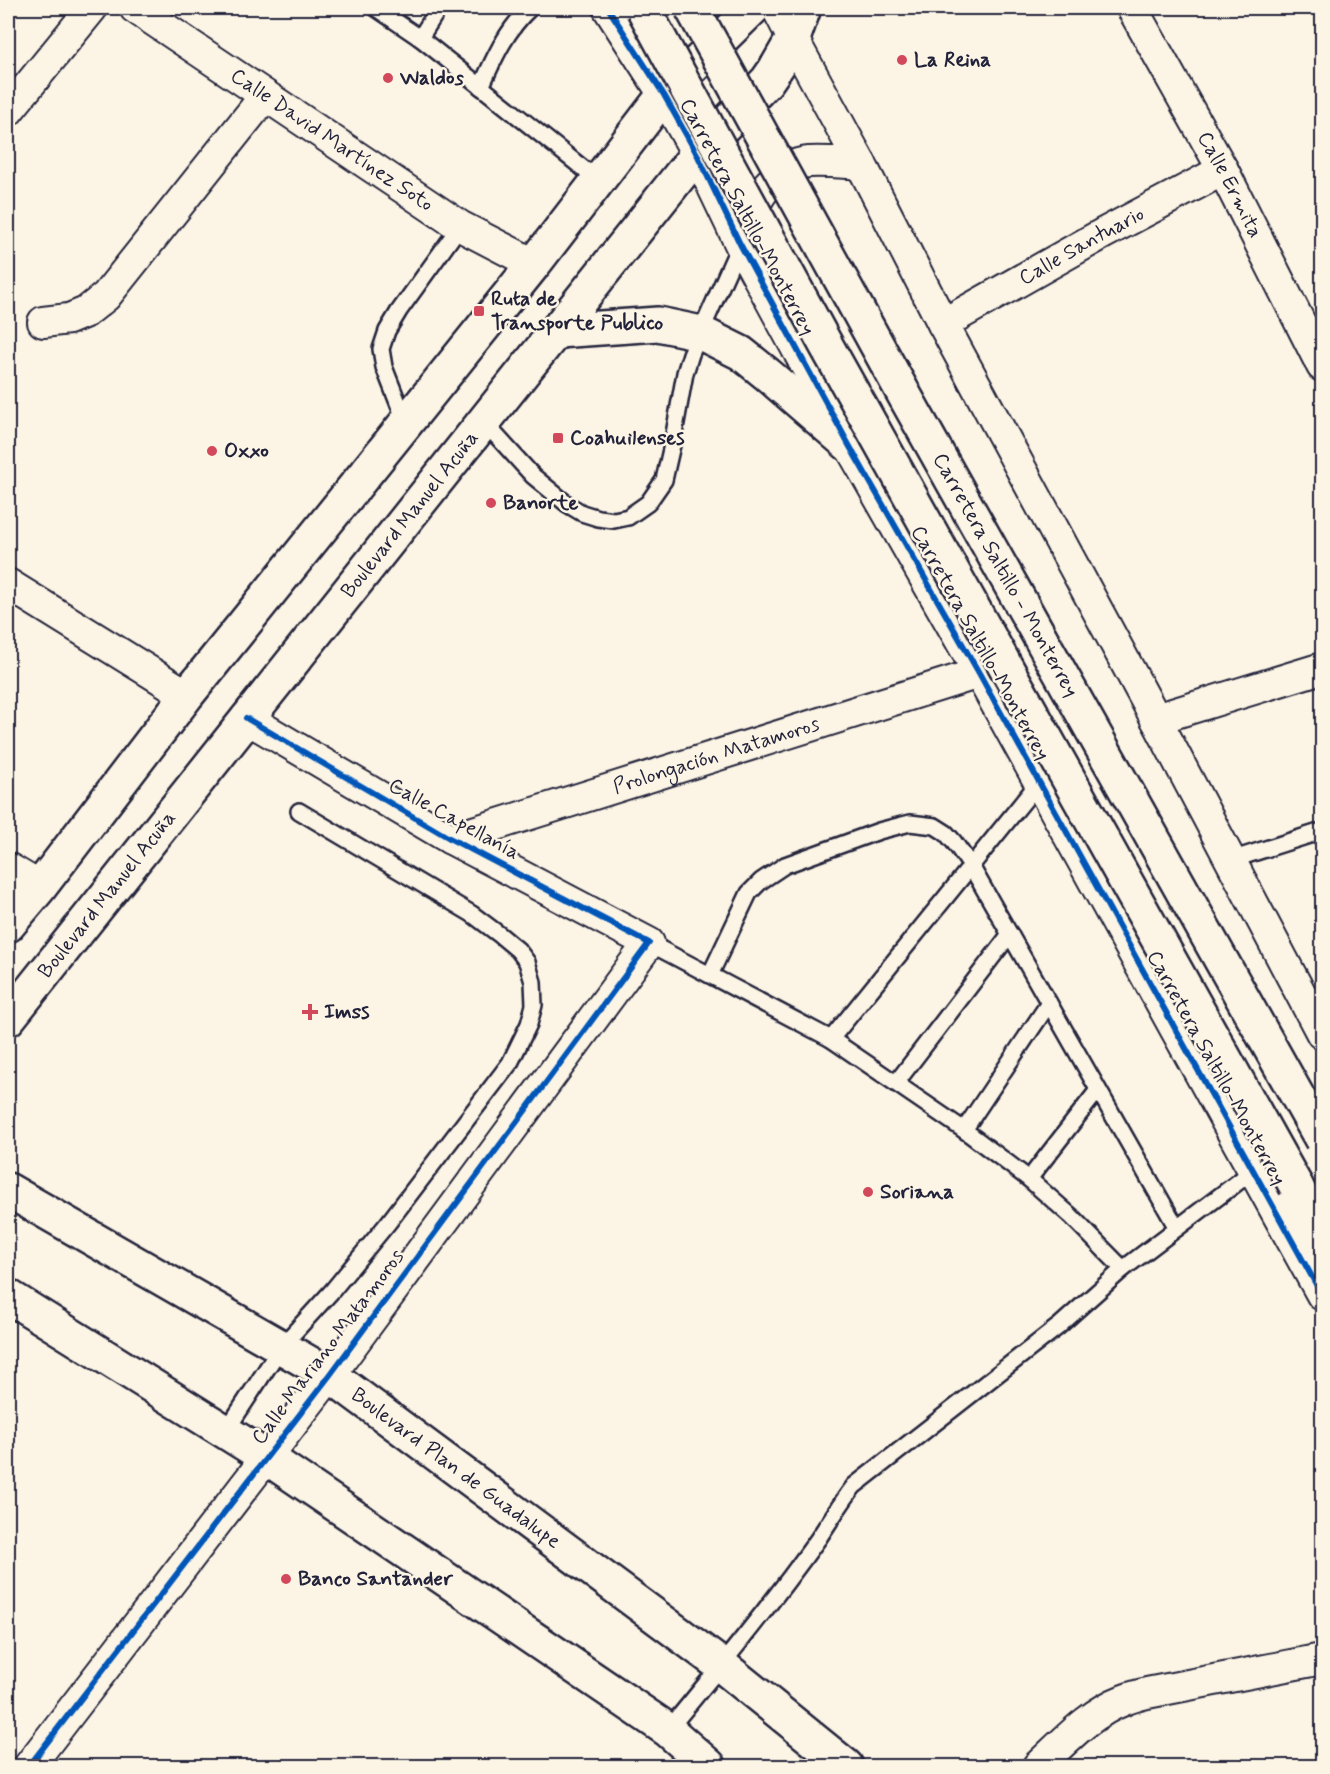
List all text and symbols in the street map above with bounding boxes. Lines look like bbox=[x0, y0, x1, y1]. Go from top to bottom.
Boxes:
place label: La Reina bbox=[914, 46, 991, 74]
marker: La Reina bbox=[895, 53, 909, 67]
street label: Calle David Martínez Soto bbox=[225, 62, 439, 218]
place label: Waldos bbox=[399, 64, 464, 92]
marker: Waldos bbox=[381, 71, 395, 85]
street label: Carretera Saltillo-Monterrey bbox=[673, 94, 821, 340]
street label: Calle Ermita bbox=[1190, 127, 1269, 243]
street label: Calle Santuario bbox=[1014, 200, 1149, 292]
place label: Ruta de Transporte Publico bbox=[491, 285, 663, 337]
marker: Ruta de Transporte Publico bbox=[472, 304, 486, 318]
place label: Coahuilenses bbox=[570, 424, 685, 452]
street label: Boulevard Manuel Acuña bbox=[335, 425, 485, 604]
marker: Coahuilenses bbox=[551, 431, 565, 445]
place label: Oxxo bbox=[224, 437, 269, 465]
marker: Oxxo bbox=[205, 444, 219, 458]
street label: Carretera Saltillo - Monterrey bbox=[926, 448, 1085, 702]
place label: Banorte bbox=[503, 489, 579, 517]
marker: Banorte bbox=[484, 496, 498, 510]
street label: Carretera Saltillo-Monterrey bbox=[904, 521, 1056, 765]
street label: Prolongación Matamoros bbox=[609, 710, 823, 801]
street label: Calle Capellanía bbox=[383, 771, 525, 867]
street label: Boulevard Manuel Acuña bbox=[32, 805, 182, 984]
street label: Carretera Saltillo-Monterrey bbox=[1140, 946, 1292, 1190]
place label: Imss bbox=[324, 998, 370, 1026]
marker: Imss bbox=[301, 1003, 319, 1021]
place label: Soriana bbox=[880, 1178, 954, 1206]
marker: Soriana bbox=[861, 1185, 875, 1199]
street label: Calle Mariano Matamoros bbox=[245, 1244, 411, 1450]
street label: Boulevard Plan de Guadalupe bbox=[345, 1381, 566, 1555]
place label: Banco Santander bbox=[298, 1565, 454, 1593]
marker: Banco Santander bbox=[279, 1572, 293, 1586]

